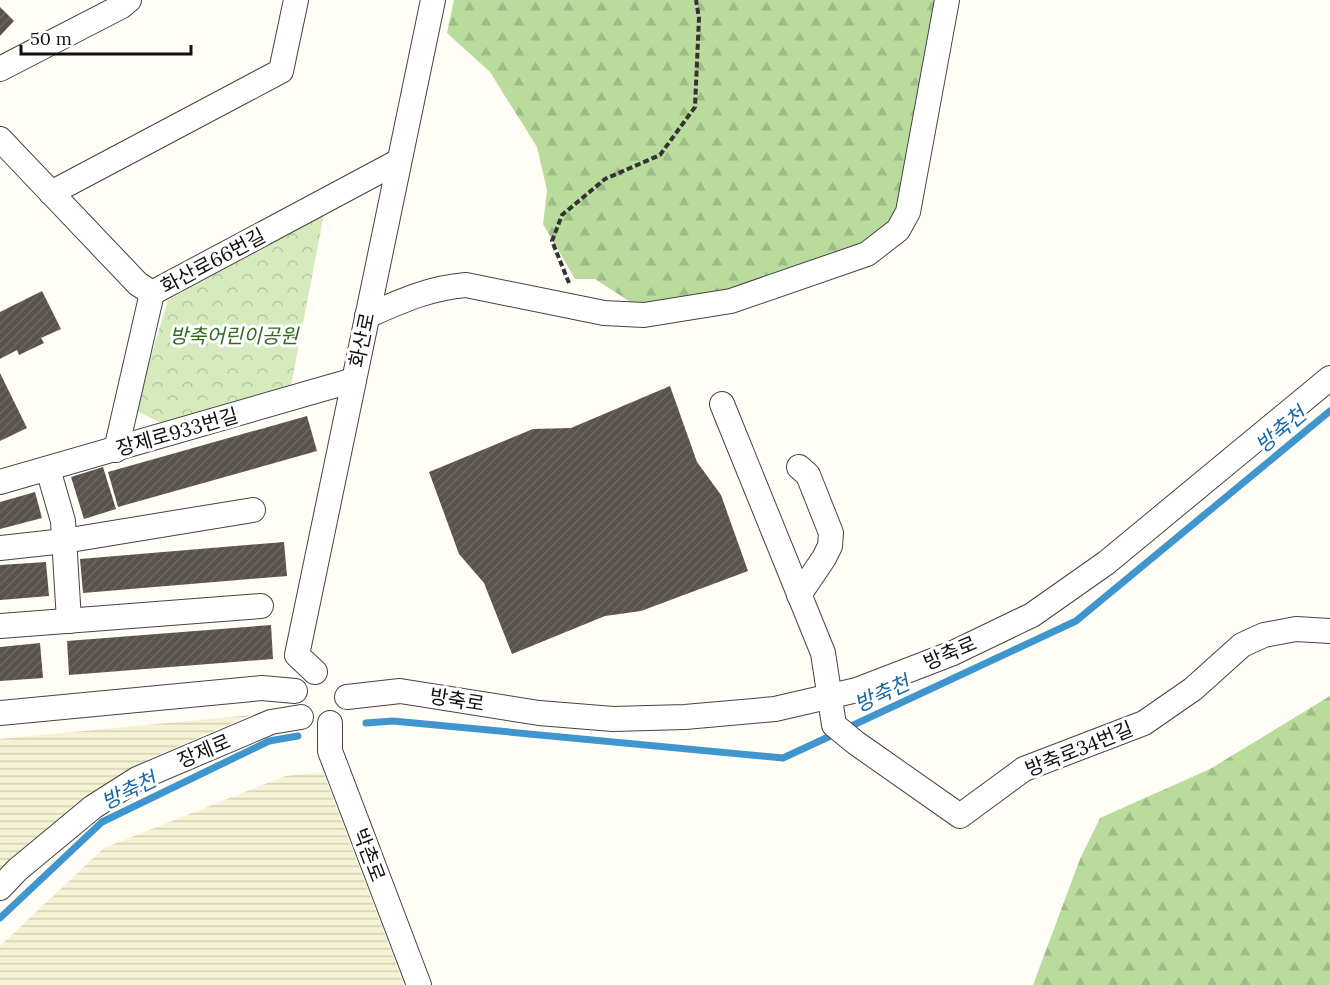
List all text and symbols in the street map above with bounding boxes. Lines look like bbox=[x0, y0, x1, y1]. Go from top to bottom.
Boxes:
scale bar bbox=[21, 18, 190, 56]
text: 50 m bbox=[30, 27, 72, 50]
street label: 화산로66번길 bbox=[156, 222, 269, 299]
street label: 화산로 bbox=[344, 310, 379, 369]
park label: 방축어린이공원 bbox=[170, 323, 300, 348]
water label: 방축천 bbox=[1250, 399, 1314, 459]
street label: 장제로933번길 bbox=[113, 402, 241, 461]
street label: 방축로 bbox=[920, 630, 980, 675]
water label: 방축천 bbox=[850, 668, 916, 718]
street label: 방축로 bbox=[428, 683, 486, 716]
street label: 방축로34번길 bbox=[1021, 716, 1136, 781]
street label: 장제로 bbox=[174, 728, 234, 773]
water label: 방축천 bbox=[97, 765, 163, 815]
street label: 박촌로 bbox=[348, 825, 391, 885]

